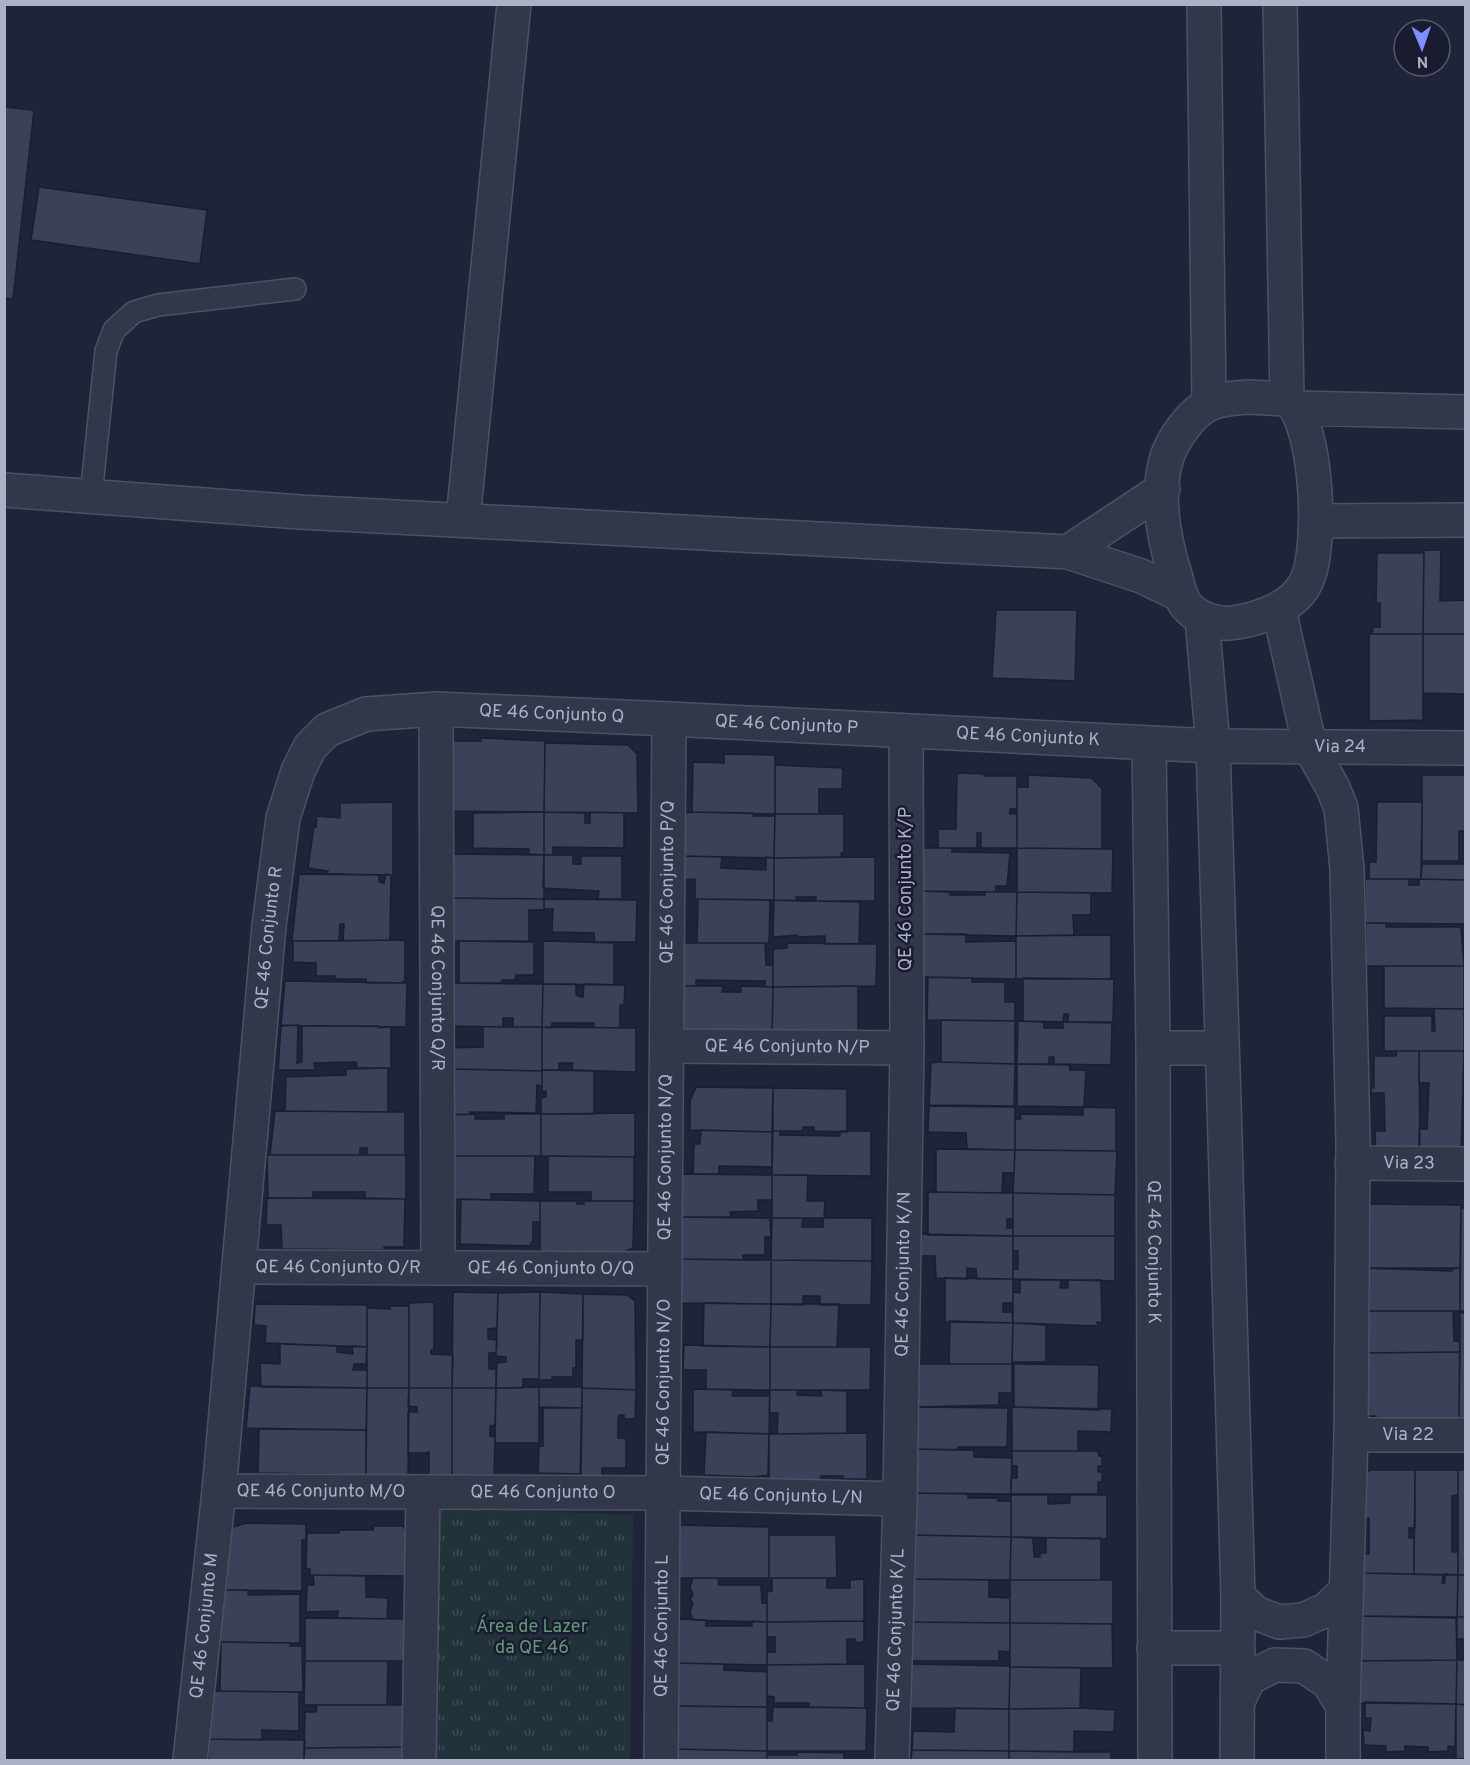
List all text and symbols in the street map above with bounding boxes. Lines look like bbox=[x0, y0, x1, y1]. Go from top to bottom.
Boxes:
north arrow bbox=[1392, 18, 1452, 78]
text: N bbox=[1416, 51, 1429, 71]
street label: QE 46 Conjunto Q bbox=[479, 699, 625, 729]
street label: QE 46 Conjunto P bbox=[714, 710, 859, 740]
street label: QE 46 Conjunto K bbox=[956, 722, 1101, 752]
street label: Via 24 bbox=[1314, 735, 1366, 759]
street label: QE 46 Conjunto P/Q bbox=[656, 800, 680, 964]
street label: QE 46 Conjunto K/P bbox=[895, 807, 918, 971]
street label: QE 46 Conjunto R bbox=[250, 865, 288, 1011]
street label: QE 46 Conjunto Q/R bbox=[425, 905, 449, 1071]
street label: QE 46 Conjunto N/P bbox=[704, 1035, 870, 1059]
street label: QE 46 Conjunto N/Q bbox=[653, 1074, 678, 1240]
street label: Via 23 bbox=[1383, 1152, 1435, 1175]
street label: QE 46 Conjunto K bbox=[1142, 1180, 1165, 1324]
street label: QE 46 Conjunto K/N bbox=[891, 1191, 916, 1357]
street label: QE 46 Conjunto O/R bbox=[255, 1256, 421, 1279]
street label: QE 46 Conjunto O/Q bbox=[468, 1257, 634, 1280]
street label: QE 46 Conjunto N/O bbox=[652, 1298, 676, 1466]
street label: Via 22 bbox=[1382, 1424, 1434, 1447]
street label: QE 46 Conjunto M/O bbox=[237, 1480, 405, 1503]
street label: QE 46 Conjunto O bbox=[470, 1481, 616, 1504]
street label: QE 46 Conjunto L/N bbox=[699, 1482, 863, 1510]
street label: QE 46 Conjunto K/L bbox=[882, 1548, 910, 1712]
street label: QE 46 Conjunto M bbox=[185, 1552, 224, 1700]
street label: QE 46 Conjunto L bbox=[650, 1555, 674, 1697]
park label: Área de Lazer da QE 46 bbox=[476, 1614, 588, 1660]

